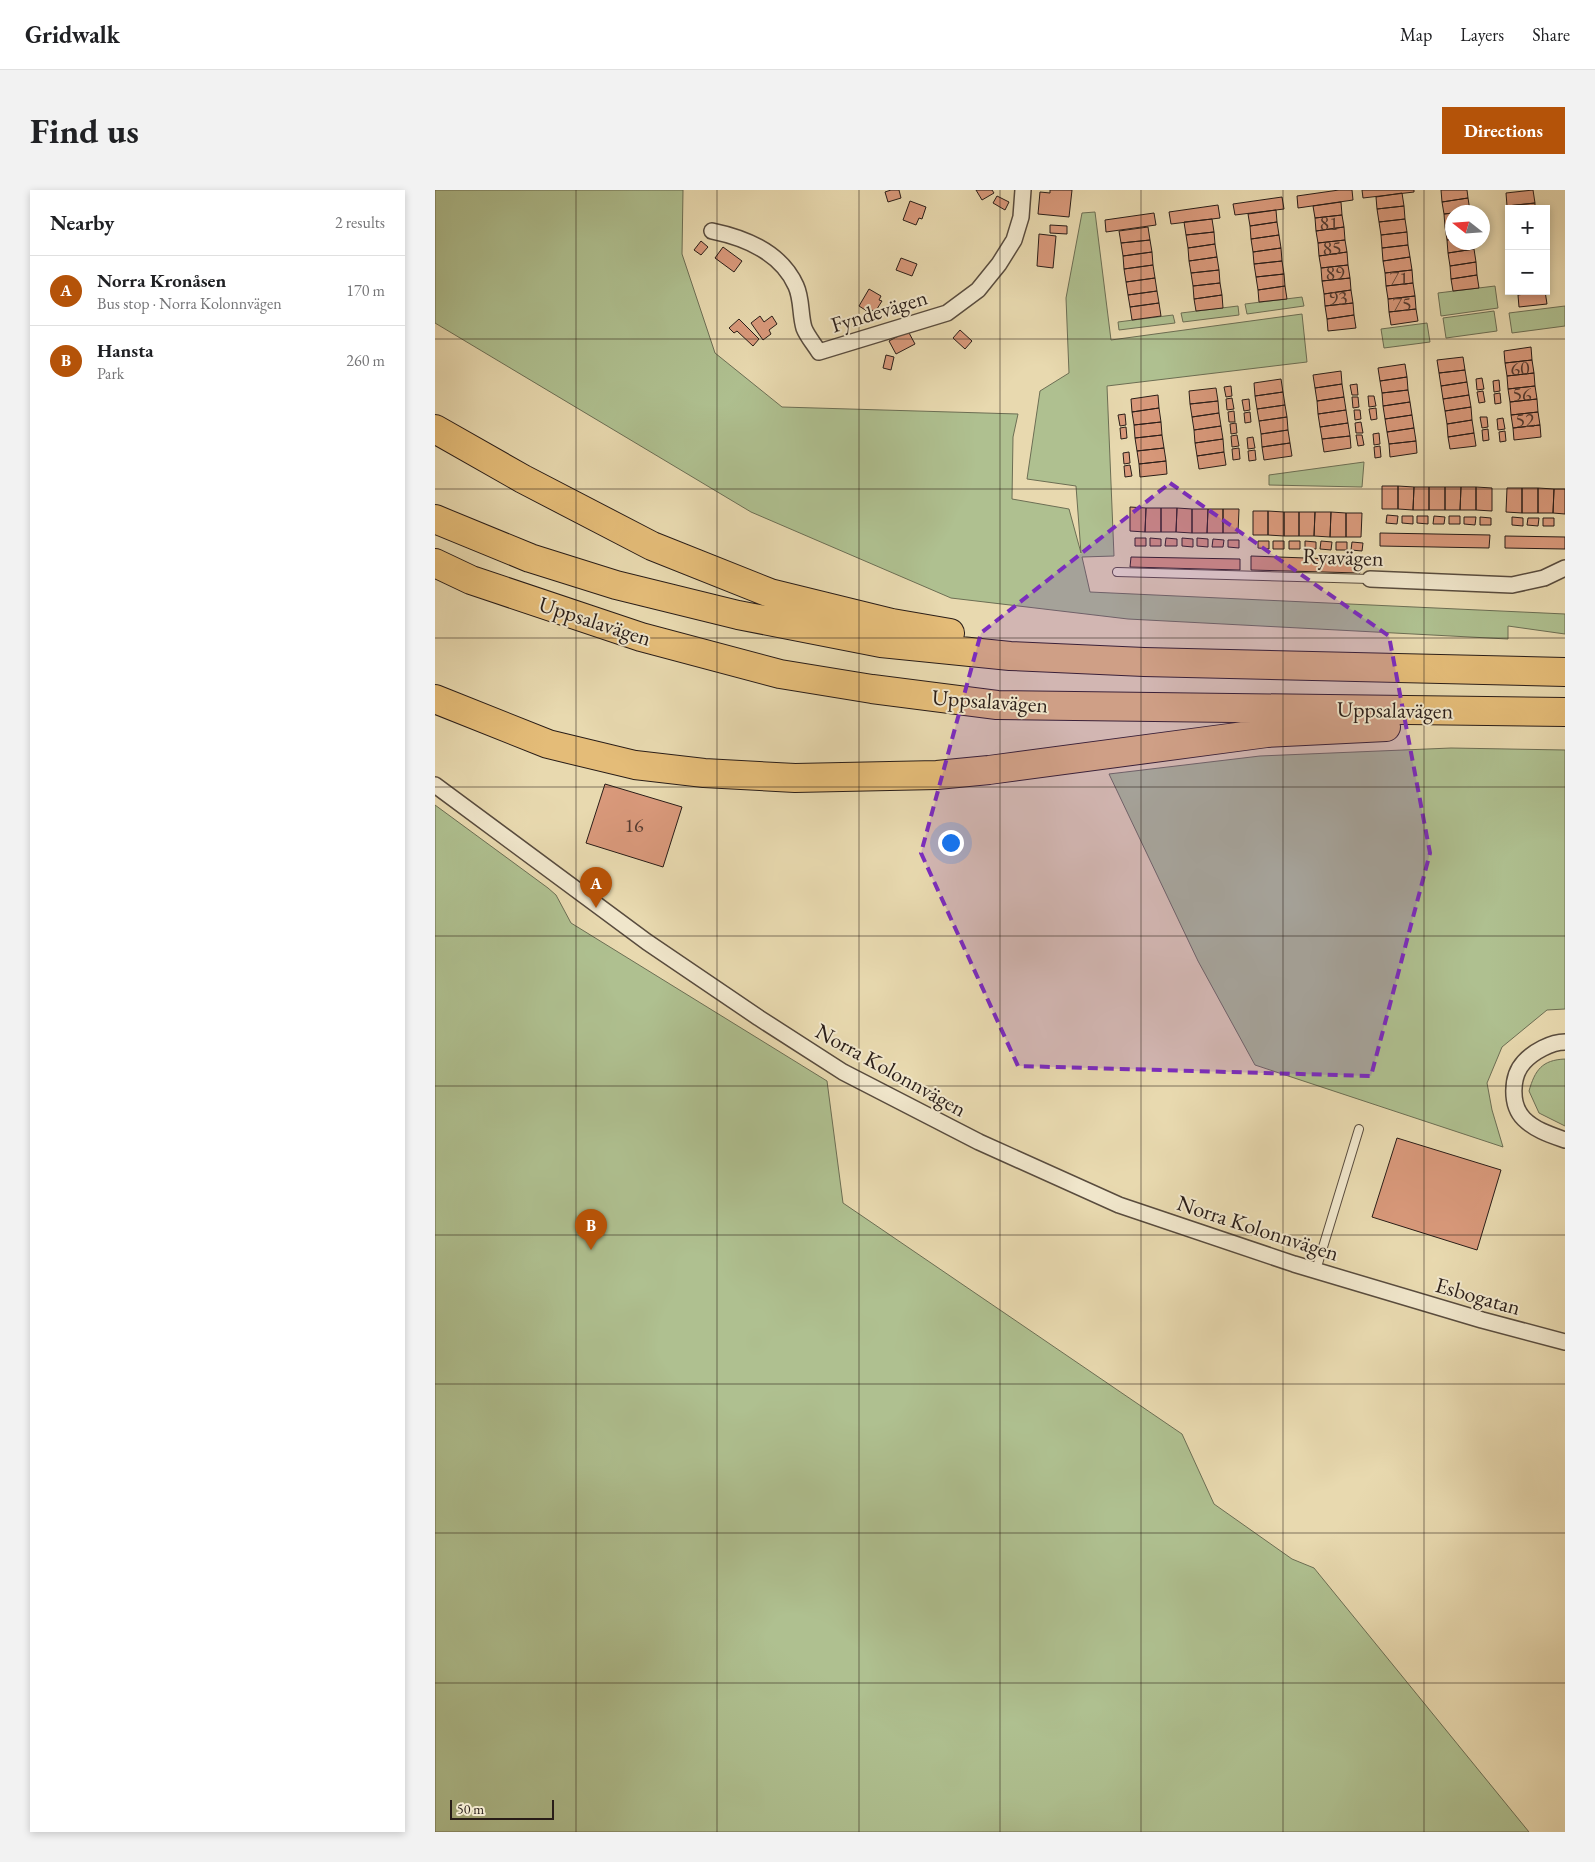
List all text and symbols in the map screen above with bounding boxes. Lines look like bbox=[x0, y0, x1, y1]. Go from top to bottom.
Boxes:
text: Gridwalk bbox=[25, 19, 120, 50]
text: Map bbox=[1400, 23, 1432, 46]
text: Layers bbox=[1460, 23, 1504, 46]
text: Share bbox=[1532, 23, 1570, 46]
button: Directions bbox=[1442, 107, 1565, 154]
text: Find us bbox=[30, 108, 139, 153]
north arrow bbox=[1445, 205, 1490, 250]
map controls bbox=[1505, 205, 1550, 295]
button: + bbox=[1505, 205, 1550, 250]
text: Nearby bbox=[50, 209, 114, 236]
house number: 81 bbox=[1319, 210, 1339, 236]
text: 2 results bbox=[335, 212, 385, 233]
house number: 85 bbox=[1322, 235, 1342, 261]
button: − bbox=[1505, 250, 1550, 295]
house number: 89 bbox=[1325, 260, 1345, 286]
house number: 71 bbox=[1389, 265, 1409, 291]
text: Norra Kronåsen bbox=[97, 268, 226, 293]
text: A bbox=[60, 280, 72, 301]
text: 170 m bbox=[346, 280, 385, 301]
street label: Fyndevägen bbox=[827, 282, 931, 339]
house number: 93 bbox=[1328, 285, 1348, 311]
house number: 75 bbox=[1392, 291, 1412, 317]
text: Bus stop · Norra Kolonnvägen bbox=[97, 293, 282, 314]
text: Hansta bbox=[97, 338, 154, 363]
text: B bbox=[61, 350, 71, 371]
text: 260 m bbox=[346, 350, 385, 371]
house number: 60 bbox=[1510, 355, 1530, 381]
text: Park bbox=[97, 363, 124, 384]
house number: 56 bbox=[1512, 381, 1532, 407]
house number: 52 bbox=[1515, 407, 1535, 433]
street label: Ryavägen bbox=[1302, 541, 1384, 573]
street label: Uppsalavägen bbox=[535, 589, 655, 653]
street label: Uppsalavägen bbox=[931, 682, 1049, 720]
street label: Uppsalavägen bbox=[1337, 694, 1454, 726]
house number: 16 bbox=[624, 812, 644, 838]
your location bbox=[938, 830, 964, 856]
pin: A bbox=[580, 867, 612, 908]
street label: Norra Kolonnvägen bbox=[810, 1016, 972, 1124]
street label: Norra Kolonnvägen bbox=[1173, 1188, 1343, 1268]
pin: B bbox=[575, 1209, 607, 1250]
street label: Esbogatan bbox=[1432, 1270, 1524, 1322]
scale bar bbox=[450, 1797, 554, 1820]
text: 50 m bbox=[457, 1800, 484, 1818]

